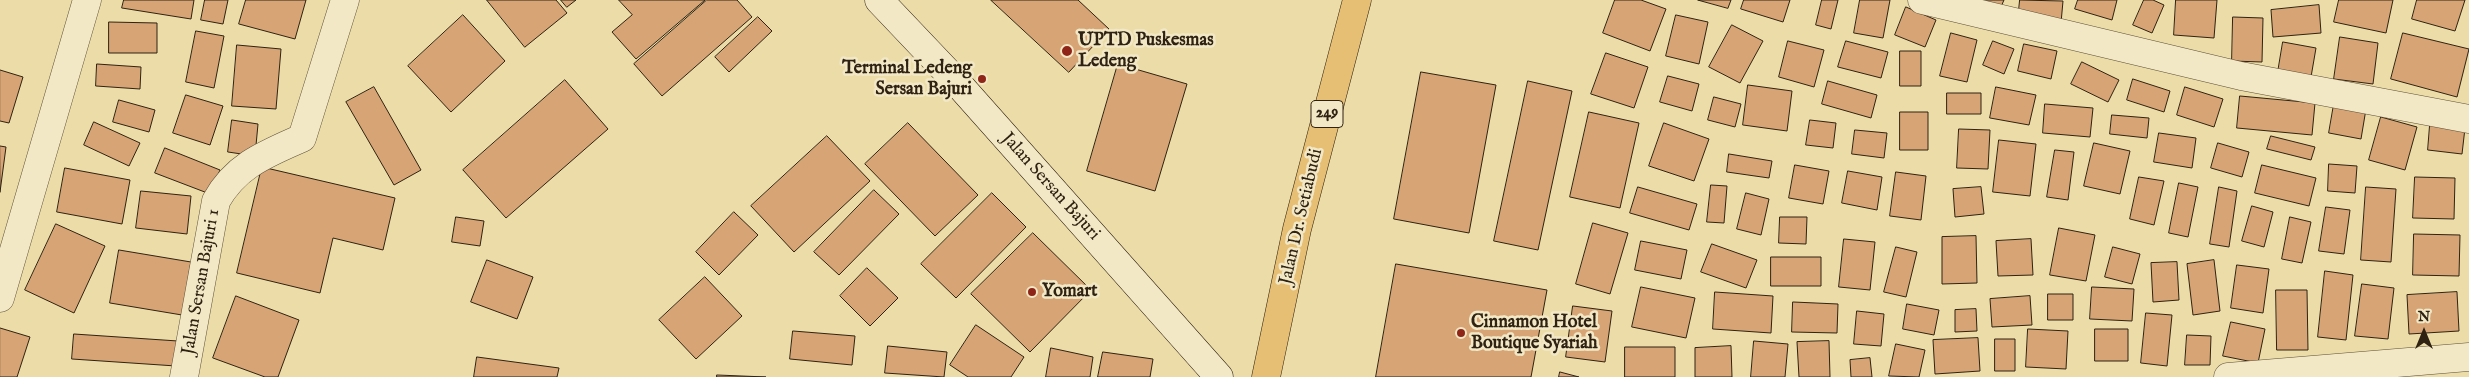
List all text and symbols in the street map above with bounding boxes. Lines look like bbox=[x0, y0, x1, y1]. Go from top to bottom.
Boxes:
place label: UPTD Puskesmas Ledeng bbox=[1078, 30, 1214, 72]
marker: UPTD Puskesmas Ledeng bbox=[1060, 44, 1074, 58]
place label: Terminal Ledeng Sersan Bajuri bbox=[842, 58, 972, 100]
marker: Terminal Ledeng Sersan Bajuri bbox=[976, 73, 988, 85]
road number: 249 bbox=[1311, 100, 1343, 128]
street label: Jalan Sersan Bajuri bbox=[996, 129, 1104, 245]
street label: Jalan Dr. Setiabudi bbox=[1276, 147, 1328, 287]
street label: Jalan Sersan Bajuri 1 bbox=[179, 207, 225, 357]
place label: Yomart bbox=[1042, 281, 1097, 303]
marker: Yomart bbox=[1026, 286, 1038, 298]
north arrow bbox=[2399, 307, 2449, 357]
text: N bbox=[2418, 308, 2430, 326]
place label: Cinnamon Hotel Boutique Syariah bbox=[1471, 312, 1597, 354]
marker: Cinnamon Hotel Boutique Syariah bbox=[1455, 327, 1467, 339]

